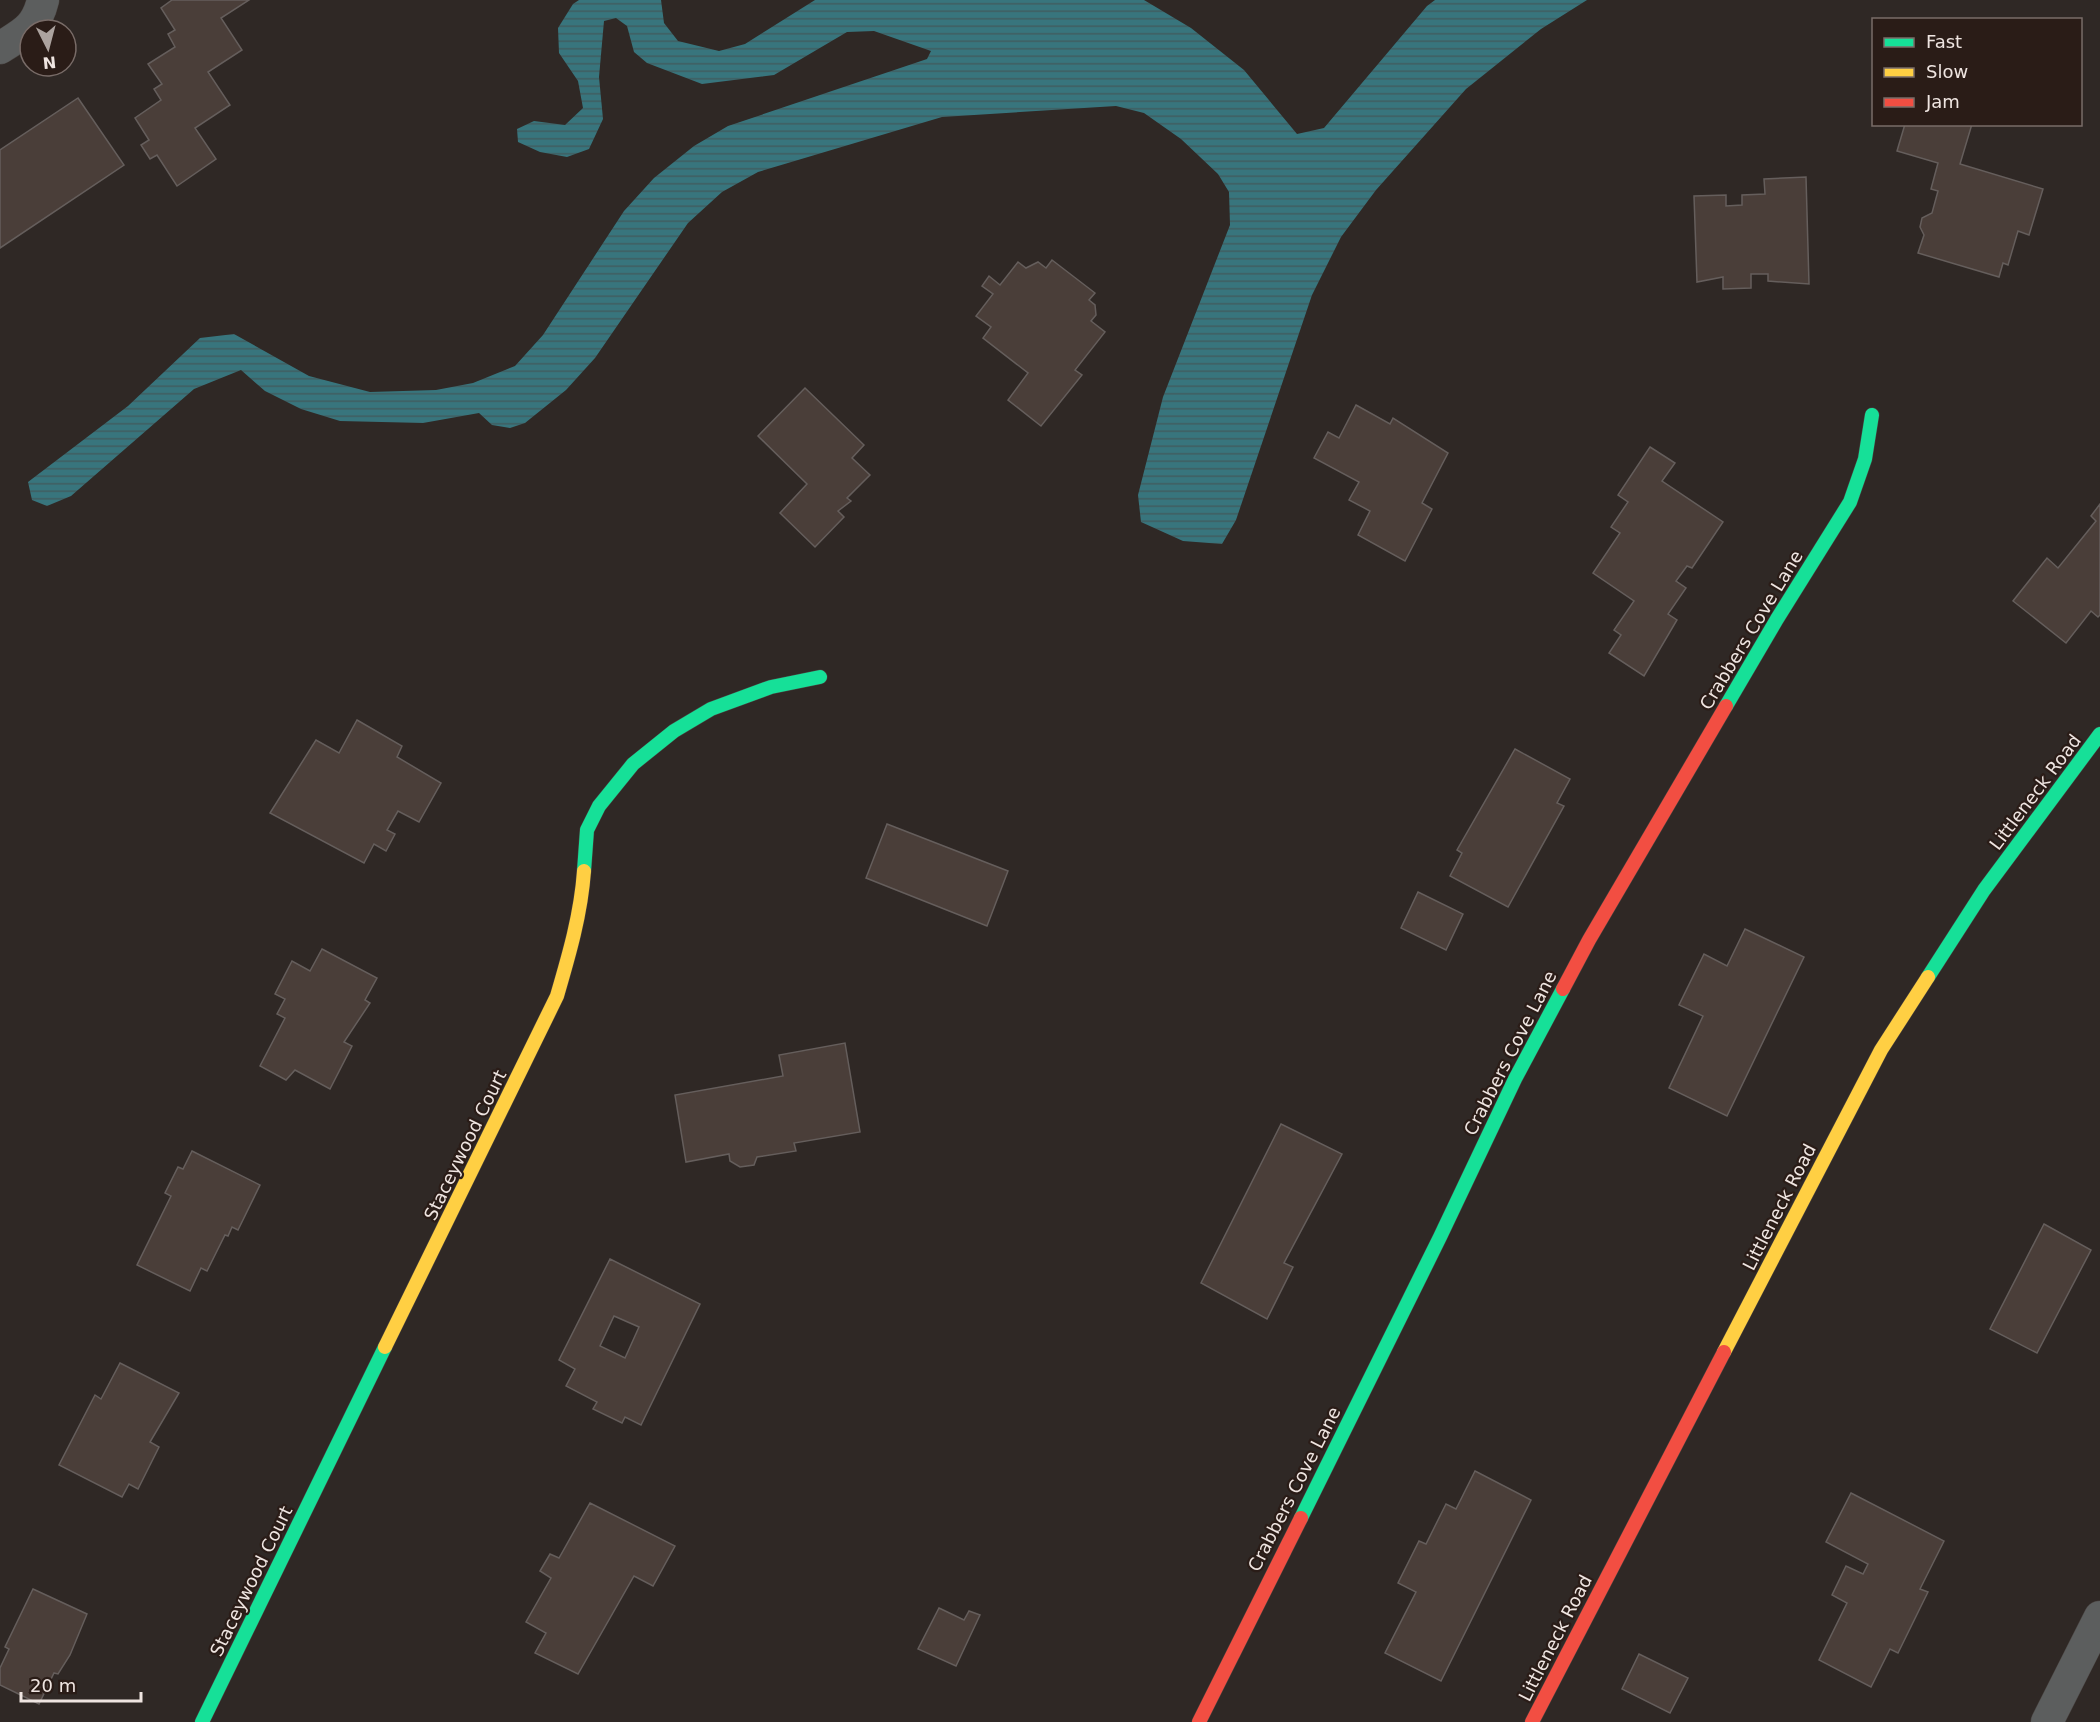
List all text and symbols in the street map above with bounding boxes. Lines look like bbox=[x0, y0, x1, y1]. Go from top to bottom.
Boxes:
north arrow bbox=[18, 18, 78, 78]
legend bbox=[1872, 18, 2082, 126]
text: Fast bbox=[1926, 31, 1962, 52]
text: N bbox=[42, 52, 57, 73]
text: Slow bbox=[1926, 61, 1968, 82]
text: Jam bbox=[1925, 91, 1960, 112]
street label: Crabbers Cove Lane bbox=[1695, 547, 1807, 713]
street label: Littleneck Road bbox=[1985, 730, 2085, 854]
street label: Crabbers Cove Lane bbox=[1459, 967, 1561, 1139]
street label: Staceywood Court bbox=[420, 1066, 510, 1224]
street label: Littleneck Road bbox=[1738, 1140, 1820, 1274]
street label: Crabbers Cove Lane bbox=[1243, 1403, 1345, 1575]
street label: Staceywood Court bbox=[206, 1502, 296, 1660]
street label: Littleneck Road bbox=[1514, 1571, 1596, 1705]
scale bar bbox=[21, 1665, 141, 1703]
text: 20 m bbox=[30, 1675, 76, 1696]

